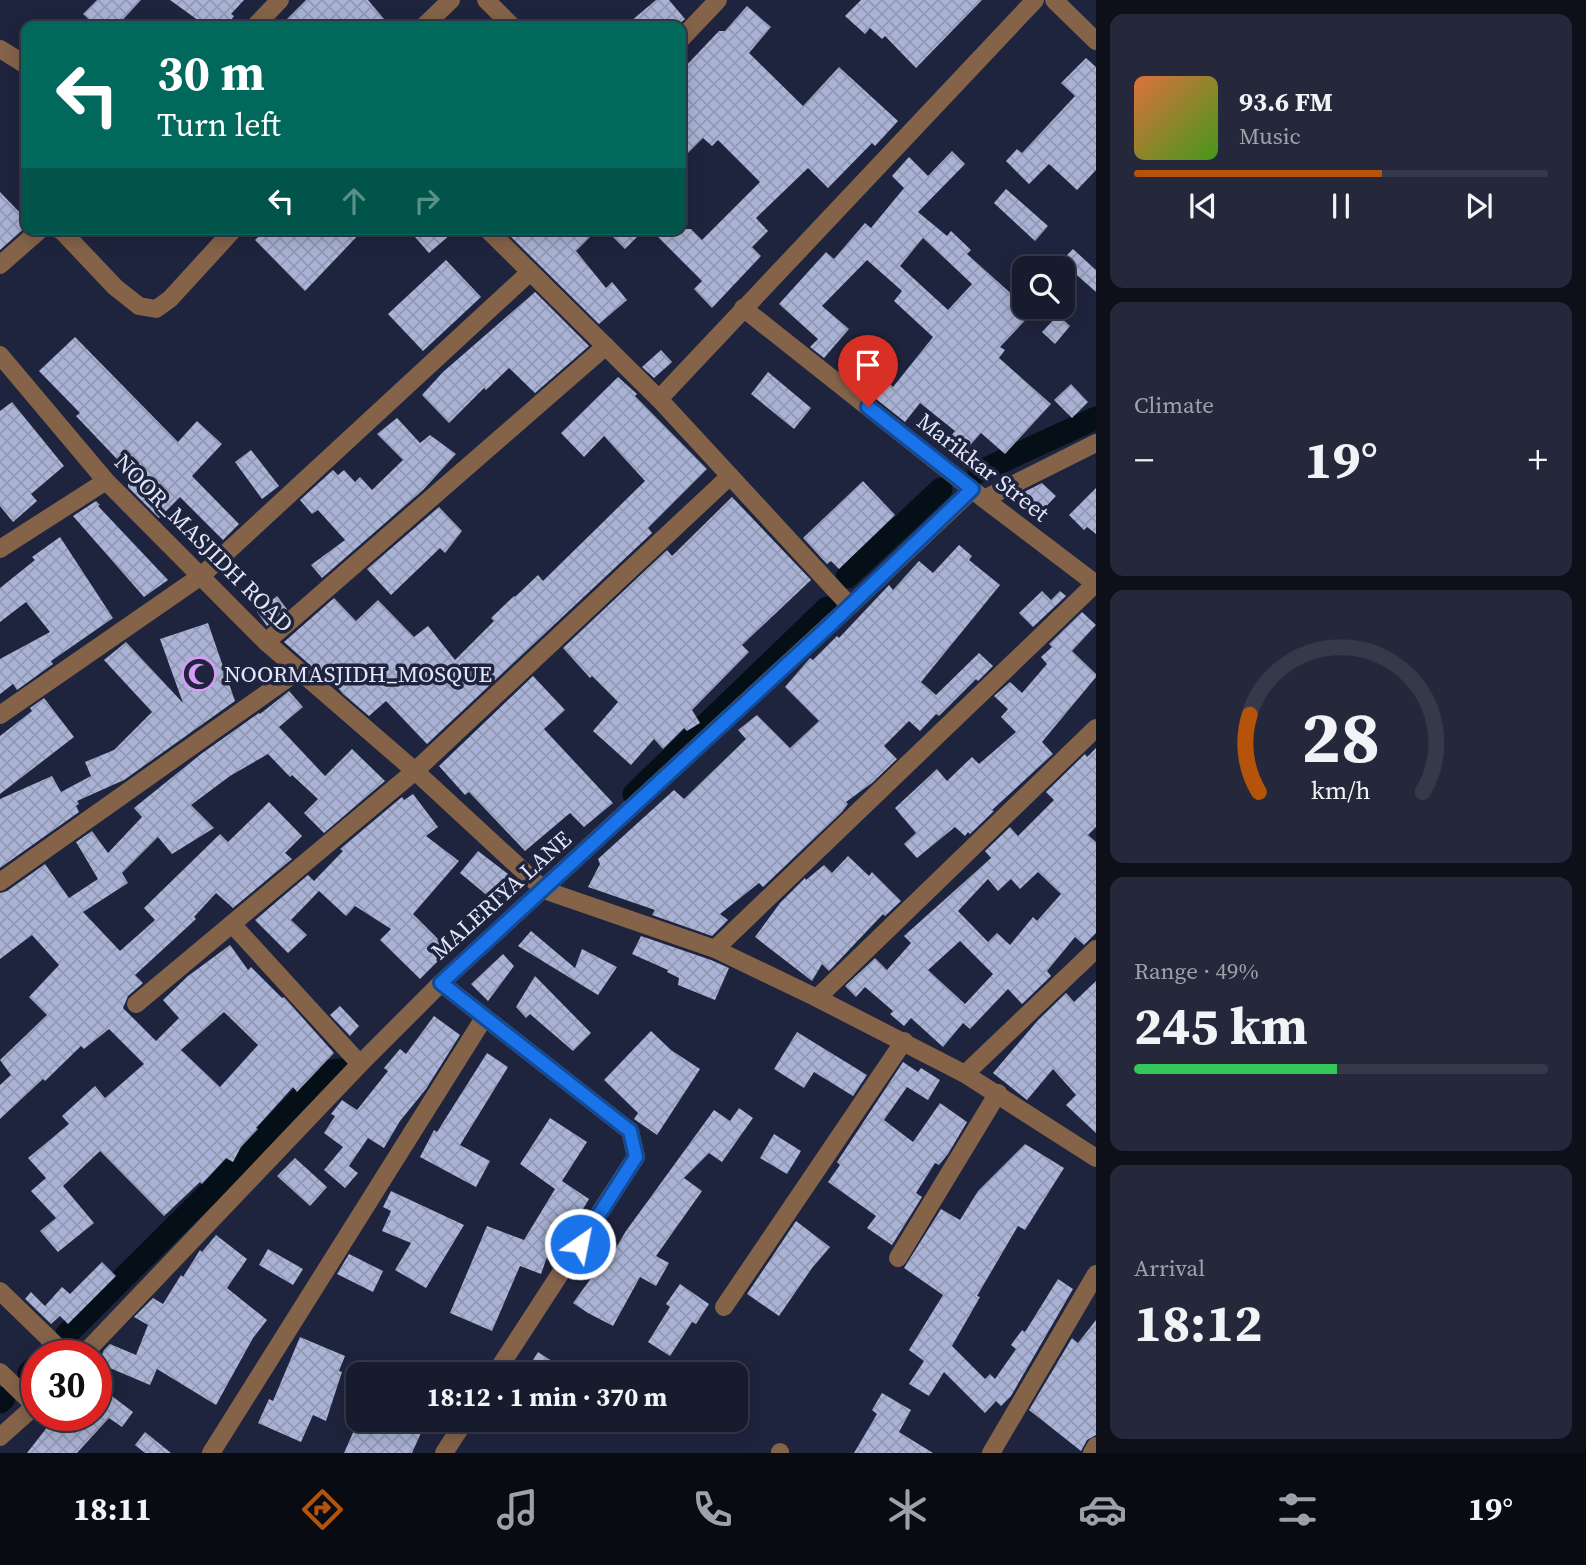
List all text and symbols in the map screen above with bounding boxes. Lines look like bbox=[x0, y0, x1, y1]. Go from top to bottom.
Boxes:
text: 30 m bbox=[157, 39, 265, 106]
icon: left bbox=[42, 49, 133, 140]
text: 93.6 FM bbox=[1239, 84, 1333, 120]
text: Turn left bbox=[157, 103, 281, 147]
text: Music bbox=[1239, 120, 1301, 152]
icon: left bbox=[262, 182, 300, 220]
icon: ahead bbox=[335, 182, 373, 220]
icon: right bbox=[408, 182, 446, 220]
icon: previous bbox=[1184, 187, 1222, 225]
icon: pause bbox=[1322, 187, 1360, 225]
icon: next bbox=[1460, 187, 1498, 225]
map controls bbox=[1012, 256, 1075, 319]
button: search bbox=[1012, 256, 1075, 319]
pin bbox=[838, 335, 898, 407]
icon: arrive bbox=[849, 346, 887, 384]
text: Climate bbox=[1134, 389, 1214, 421]
street label: Marikkar Street bbox=[910, 405, 1056, 529]
text: 19° bbox=[1304, 424, 1378, 495]
text: − bbox=[1134, 434, 1154, 486]
text: + bbox=[1528, 434, 1548, 486]
street label: NOOR_MASJIDH ROAD bbox=[108, 447, 300, 639]
mosque icon: NOORMASJIDH_MOSQUE bbox=[180, 655, 218, 693]
place label: NOORMASJIDH_MOSQUE bbox=[224, 658, 492, 690]
text: 28 bbox=[1302, 688, 1380, 787]
text: km/h bbox=[1311, 773, 1371, 807]
street label: MALERIYA LANE bbox=[424, 823, 578, 967]
text: Range · 49% bbox=[1134, 955, 1259, 987]
text: 245 km bbox=[1134, 990, 1308, 1061]
position arrow bbox=[543, 1207, 617, 1281]
text: Arrival bbox=[1134, 1252, 1205, 1284]
text: 18:12 bbox=[1134, 1287, 1262, 1358]
speed limit sign: 30 bbox=[21, 1340, 112, 1431]
text: 18:12 · 1 min · 370 m bbox=[427, 1379, 667, 1415]
icon: directions bbox=[298, 1485, 347, 1534]
icon: music bbox=[493, 1485, 542, 1534]
icon: phone bbox=[688, 1485, 737, 1534]
icon: climate bbox=[883, 1485, 932, 1534]
icon: car bbox=[1078, 1485, 1127, 1534]
icon: filters bbox=[1273, 1485, 1322, 1534]
text: 18:11 bbox=[73, 1487, 152, 1531]
text: 19° bbox=[1468, 1487, 1513, 1531]

